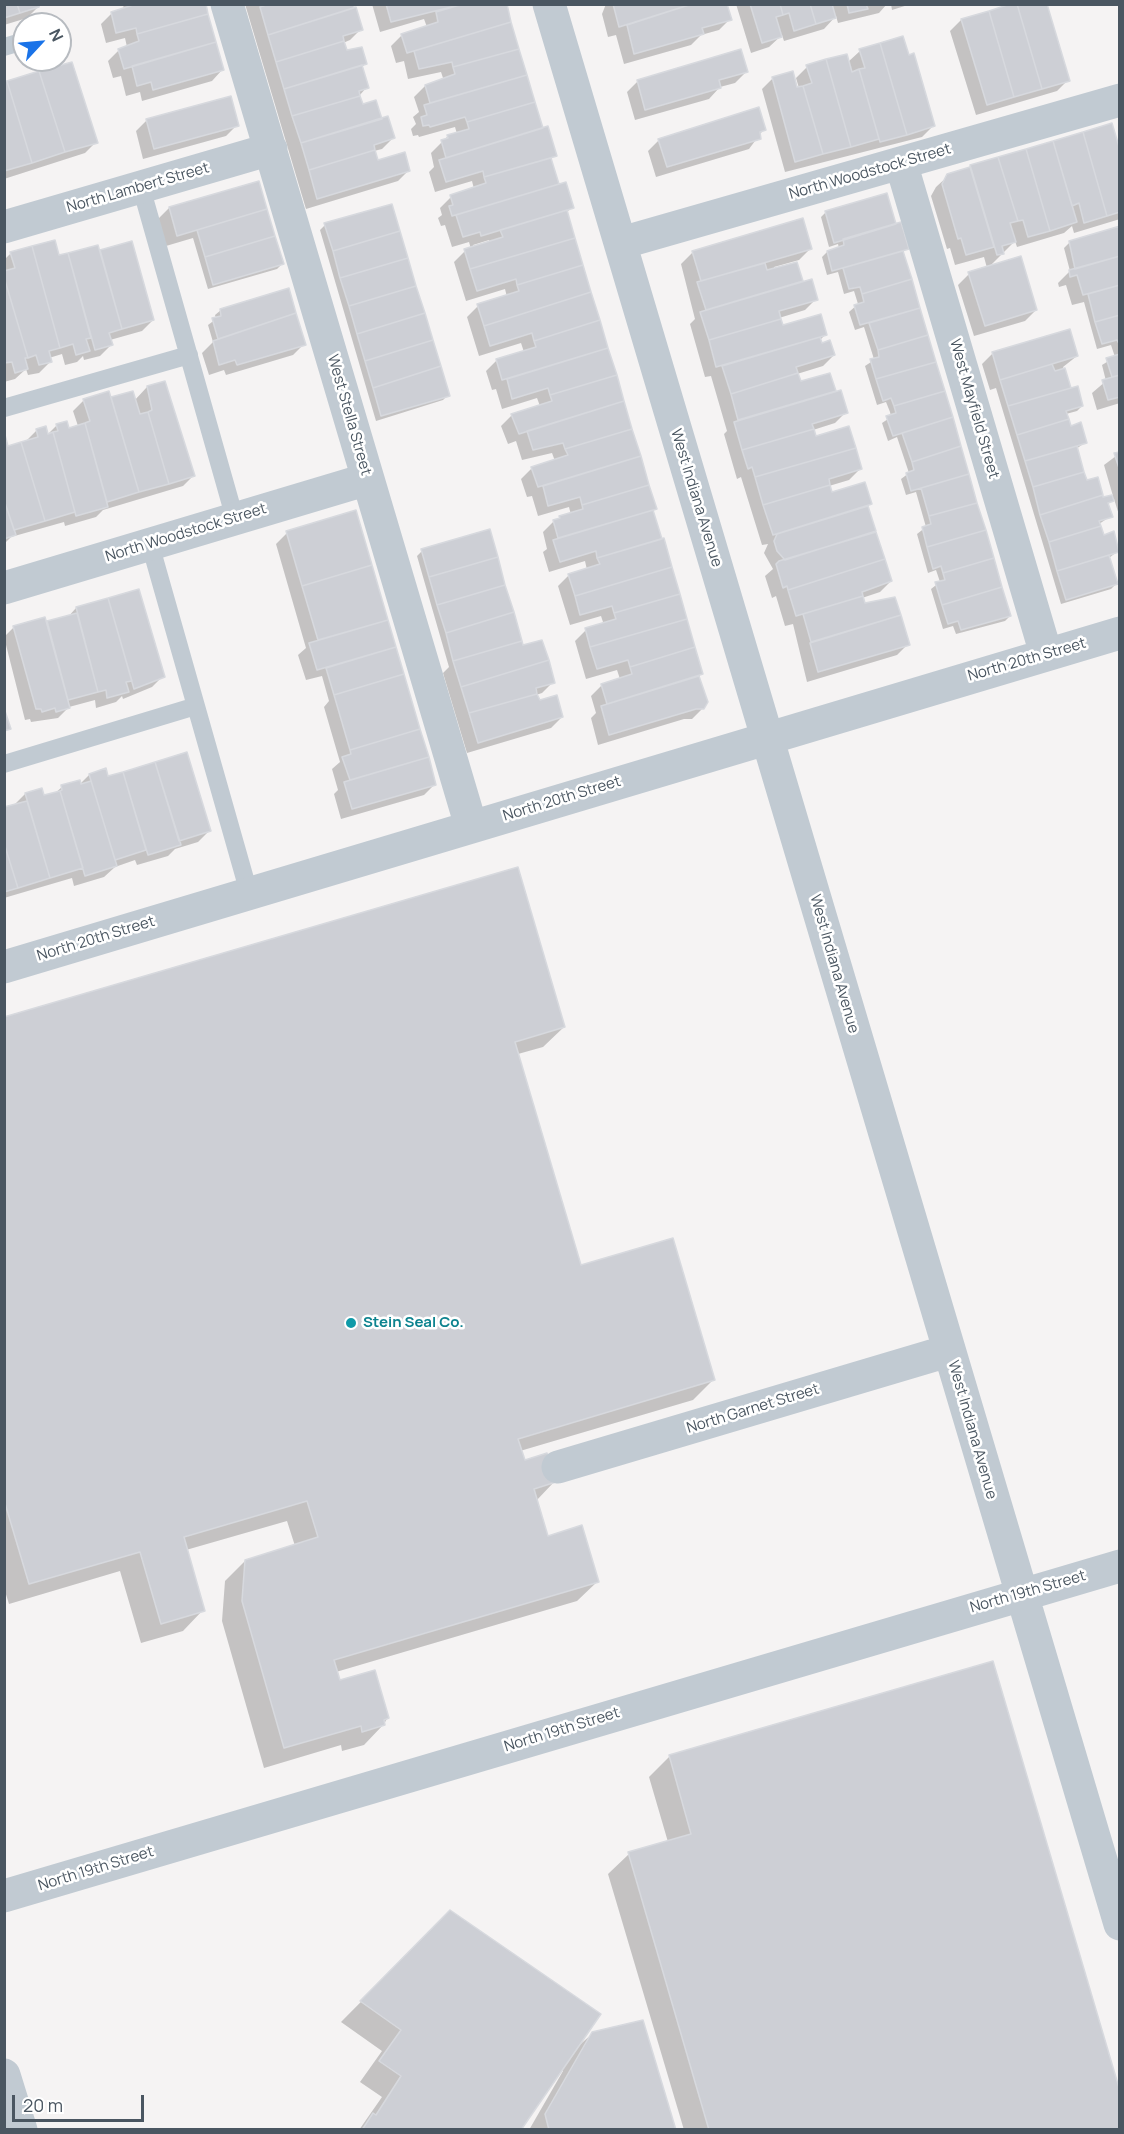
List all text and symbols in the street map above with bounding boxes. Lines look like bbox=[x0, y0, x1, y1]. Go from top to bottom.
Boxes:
north arrow bbox=[12, 12, 72, 72]
text: N bbox=[44, 25, 69, 45]
street label: North Woodstock Street bbox=[787, 140, 953, 204]
street label: North Lambert Street bbox=[65, 159, 211, 217]
street label: West Mayfield Street bbox=[945, 337, 1003, 481]
street label: West Stella Street bbox=[323, 352, 375, 478]
street label: West Indiana Avenue bbox=[666, 427, 726, 569]
street label: North Woodstock Street bbox=[103, 500, 269, 566]
street label: North 20th Street bbox=[966, 635, 1088, 685]
street label: North 20th Street bbox=[501, 773, 623, 825]
street label: West Indiana Avenue bbox=[806, 893, 862, 1035]
street label: North 20th Street bbox=[35, 913, 157, 965]
place label: Stein Seal Co. bbox=[363, 1314, 464, 1332]
marker: Stein Seal Co. bbox=[344, 1316, 358, 1330]
street label: West Indiana Avenue bbox=[944, 1359, 1000, 1501]
street label: North Garnet Street bbox=[685, 1380, 821, 1438]
street label: North 19th Street bbox=[968, 1567, 1088, 1617]
street label: North 19th Street bbox=[502, 1704, 622, 1756]
street label: North 19th Street bbox=[36, 1843, 156, 1895]
scale bar bbox=[15, 2083, 147, 2121]
text: 20 m bbox=[23, 2093, 63, 2117]

